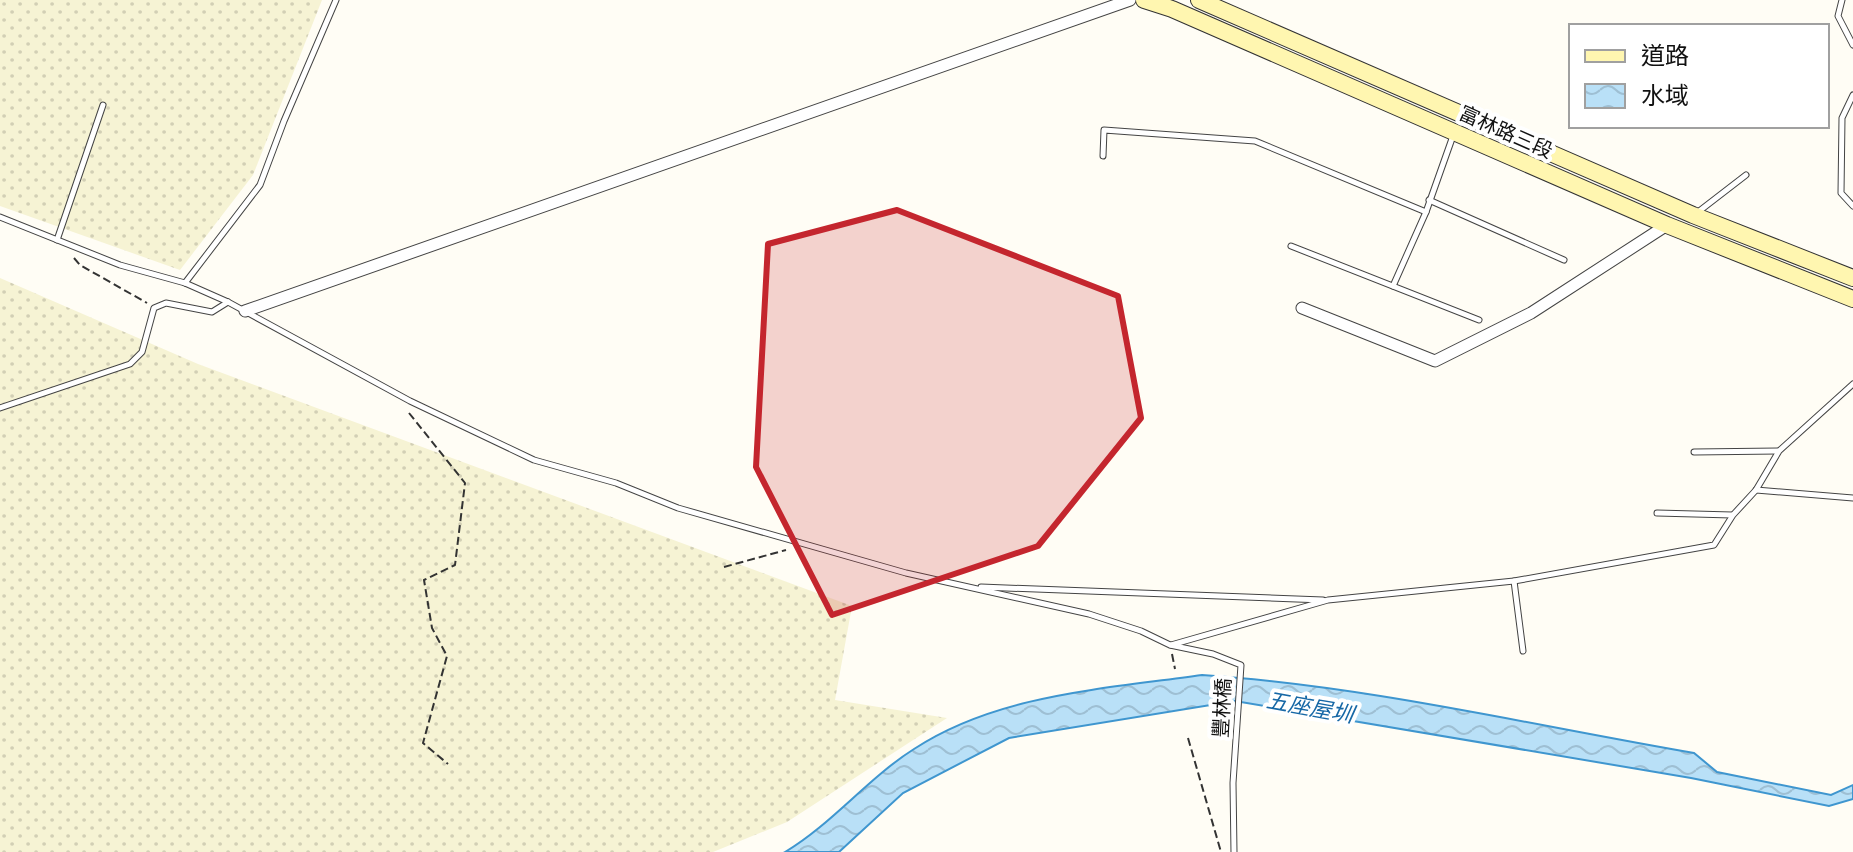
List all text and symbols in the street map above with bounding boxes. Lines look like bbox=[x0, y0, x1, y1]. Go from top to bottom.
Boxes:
legend bbox=[1569, 24, 1829, 128]
text: 道路 bbox=[1641, 40, 1689, 71]
text: 水域 bbox=[1641, 80, 1689, 111]
street label: 富林路三段 bbox=[1455, 100, 1557, 163]
street label: 豐林橋 bbox=[1207, 677, 1236, 739]
water label: 五座屋圳 bbox=[1264, 686, 1359, 729]

